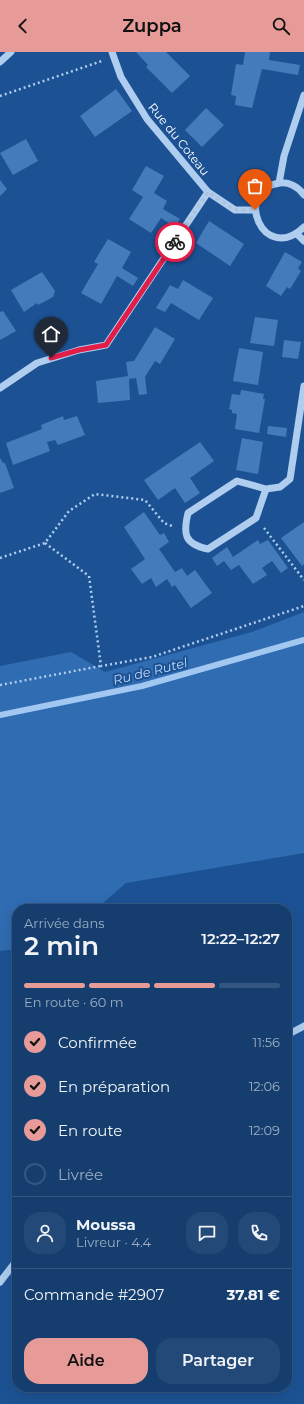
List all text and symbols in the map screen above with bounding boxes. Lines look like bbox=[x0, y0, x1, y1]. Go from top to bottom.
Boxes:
icon: back bbox=[12, 15, 34, 37]
text: Zuppa bbox=[122, 15, 182, 37]
icon: search bbox=[270, 15, 292, 37]
street label: Rue du Coteau bbox=[145, 100, 213, 178]
pin bbox=[238, 169, 272, 210]
icon: bag bbox=[244, 175, 266, 197]
courier bbox=[155, 222, 195, 262]
icon: bike bbox=[164, 231, 186, 253]
pin bbox=[34, 317, 68, 358]
icon: home bbox=[40, 323, 62, 345]
water label: Ru de Rutel bbox=[111, 654, 189, 688]
text: Arrivée dans bbox=[24, 915, 105, 931]
text: 12:22–12:27 bbox=[201, 929, 280, 948]
text: 2 min bbox=[24, 930, 99, 962]
text: En route · 60 m bbox=[24, 994, 124, 1010]
icon: check bbox=[24, 1031, 46, 1053]
text: Confirmée bbox=[58, 1033, 137, 1052]
text: 11:56 bbox=[253, 1034, 280, 1050]
icon: check bbox=[24, 1075, 46, 1097]
text: En préparation bbox=[58, 1077, 170, 1096]
text: 12:06 bbox=[249, 1078, 280, 1094]
icon: check bbox=[24, 1119, 46, 1141]
text: En route bbox=[58, 1121, 122, 1140]
text: 12:09 bbox=[249, 1122, 280, 1138]
text: Livrée bbox=[58, 1165, 103, 1184]
button: person bbox=[24, 1212, 66, 1254]
button: chat bbox=[186, 1212, 228, 1254]
button: phone bbox=[238, 1212, 280, 1254]
text: Moussa bbox=[76, 1215, 136, 1234]
text: Livreur · 4.4 bbox=[76, 1234, 151, 1250]
text: Commande #2907 bbox=[24, 1285, 164, 1304]
text: 37.81 € bbox=[226, 1285, 280, 1304]
button: Aide bbox=[24, 1338, 148, 1384]
button: Partager bbox=[156, 1338, 280, 1384]

